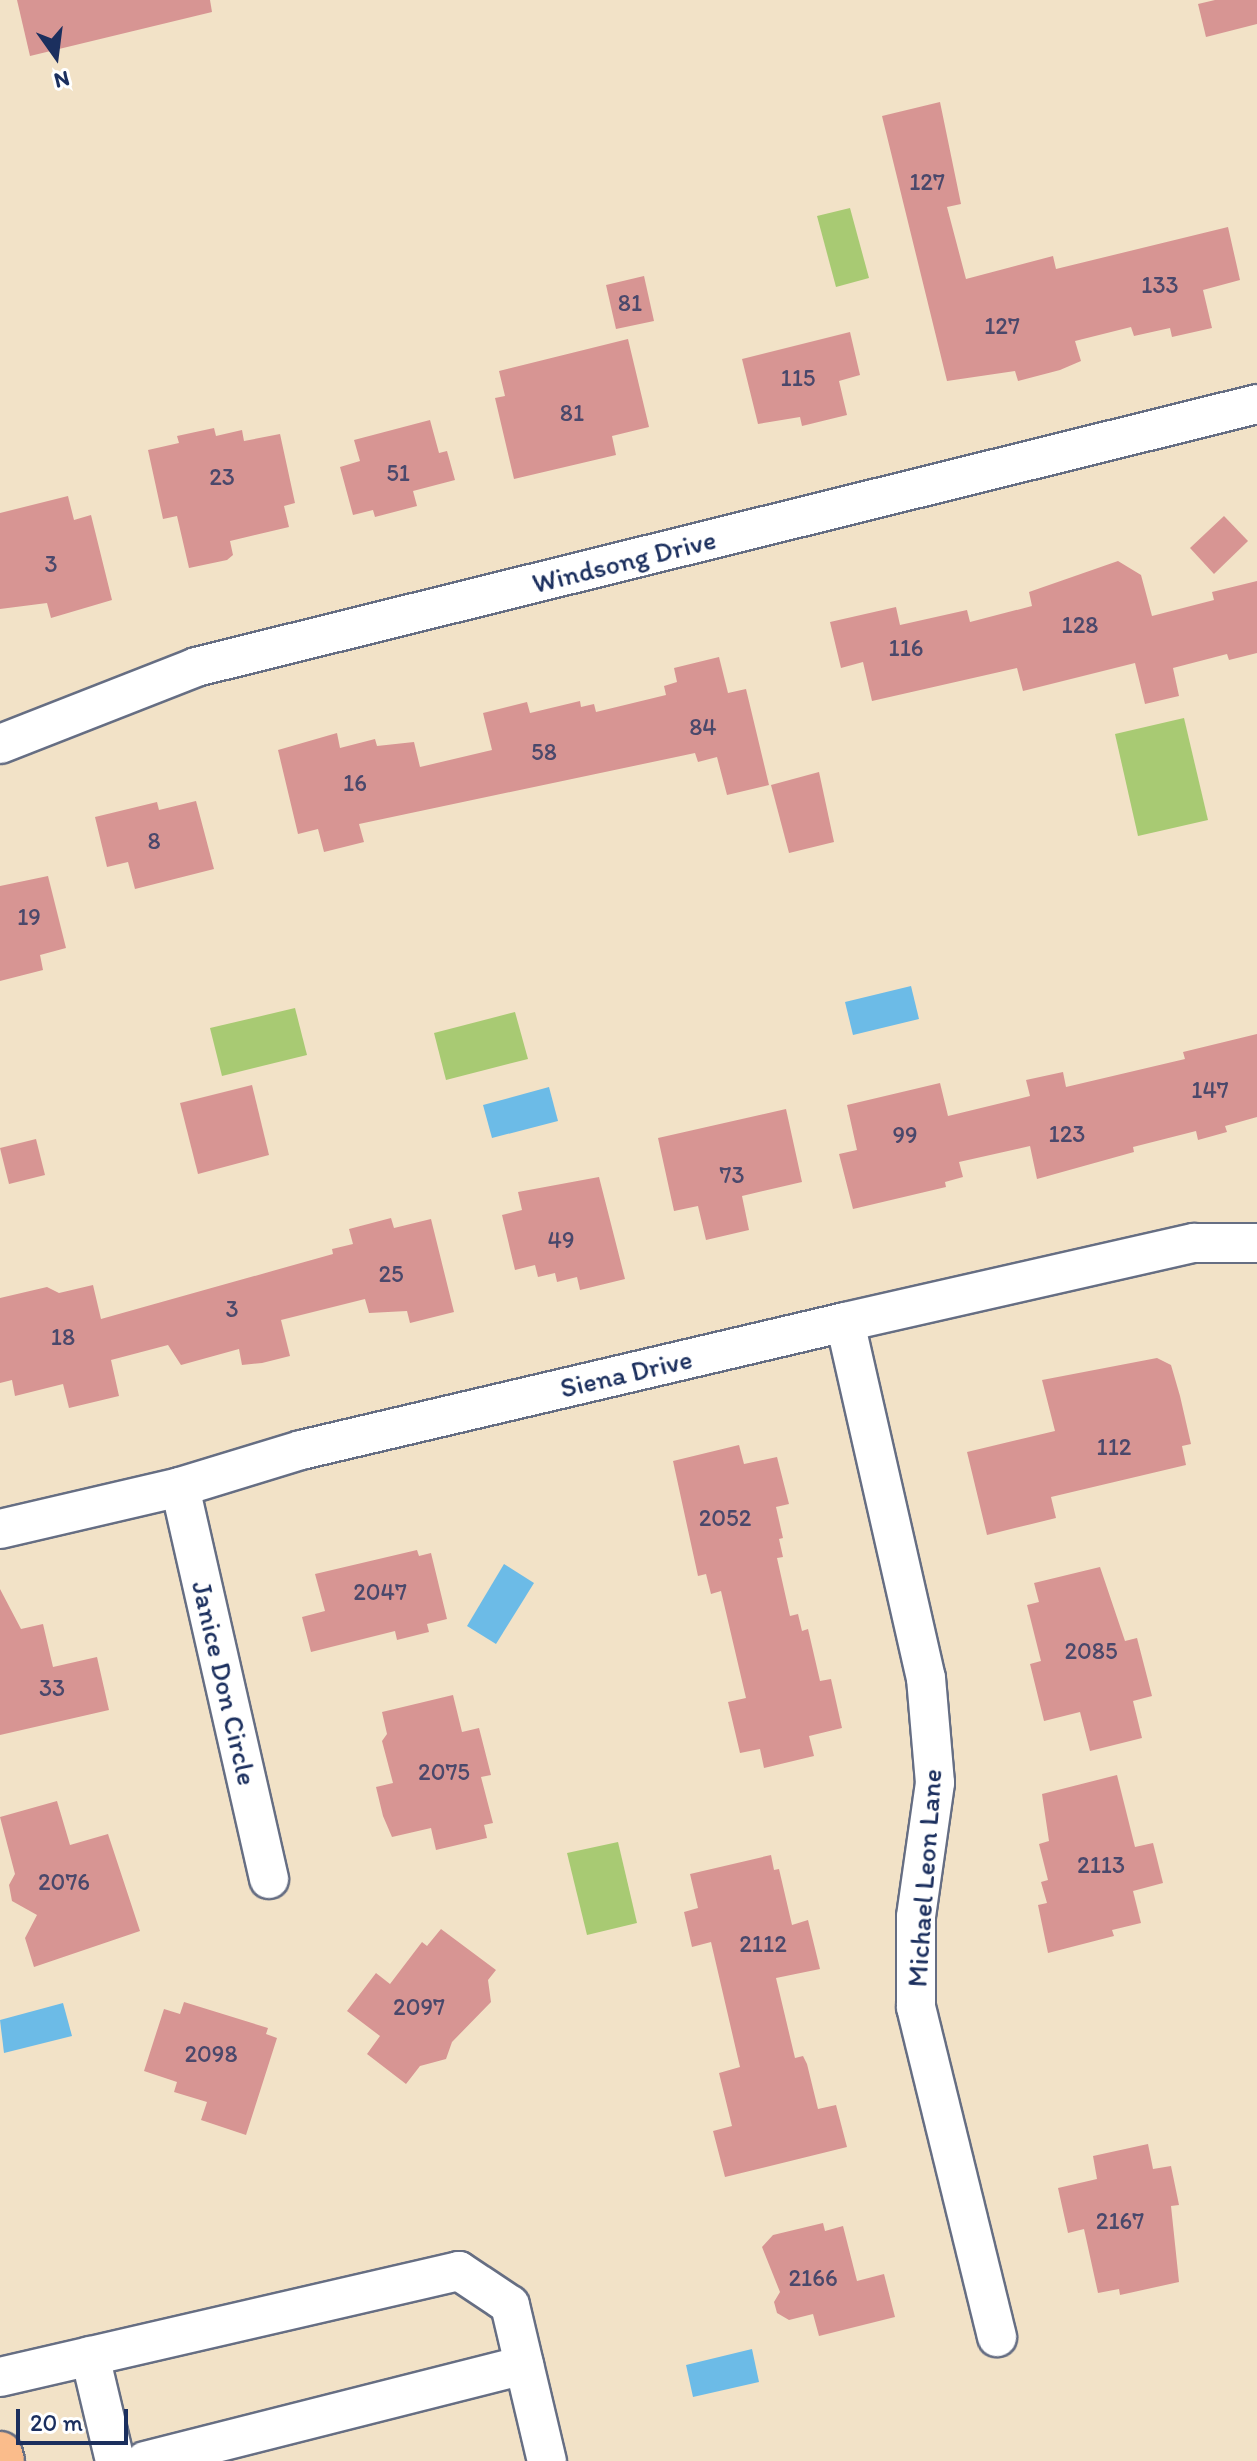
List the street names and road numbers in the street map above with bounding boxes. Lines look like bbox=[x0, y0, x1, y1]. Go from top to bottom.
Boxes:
street label: Windsong Drive bbox=[529, 522, 719, 600]
street label: Siena Drive bbox=[556, 1341, 696, 1405]
street label: Janice Don Circle bbox=[185, 1578, 265, 1788]
street label: Michael Leon Lane bbox=[900, 1767, 948, 1989]

